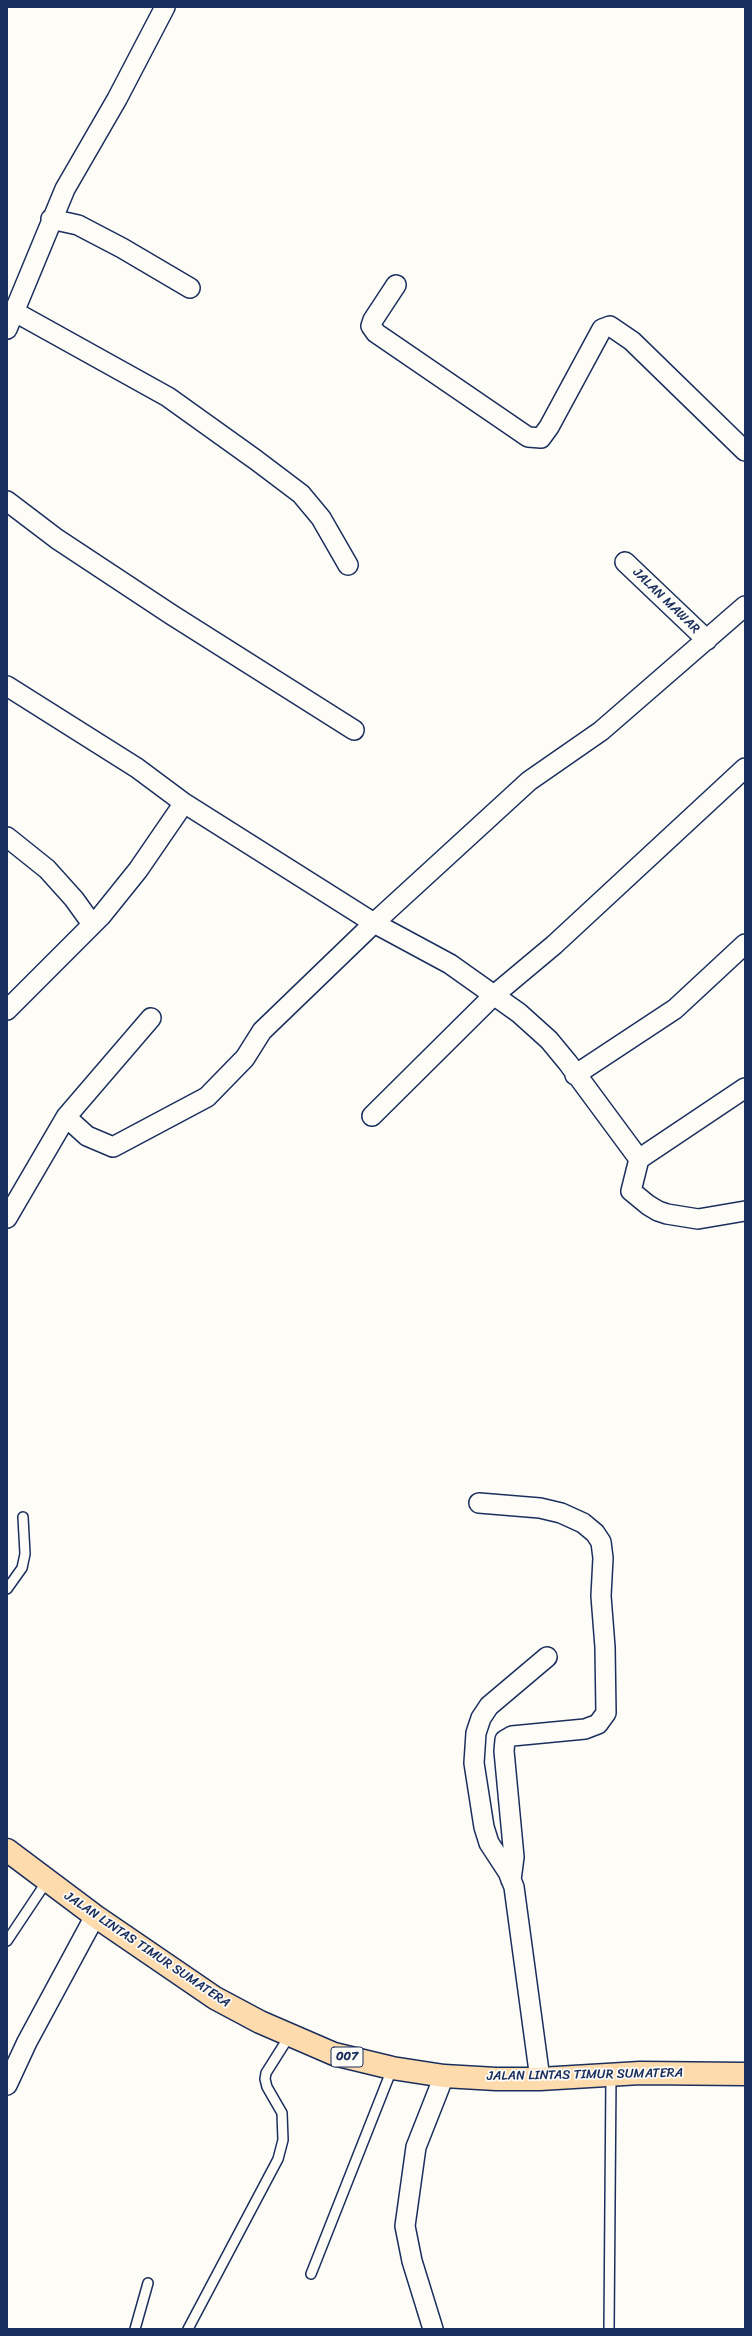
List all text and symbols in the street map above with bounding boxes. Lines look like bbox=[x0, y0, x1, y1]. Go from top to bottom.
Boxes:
street label: JALAN MAWAR bbox=[629, 565, 703, 637]
street label: JALAN LINTAS TIMUR SUMATERA bbox=[61, 1889, 233, 2011]
road number: 007 bbox=[331, 2047, 363, 2067]
street label: JALAN LINTAS TIMUR SUMATERA bbox=[487, 2065, 683, 2085]

